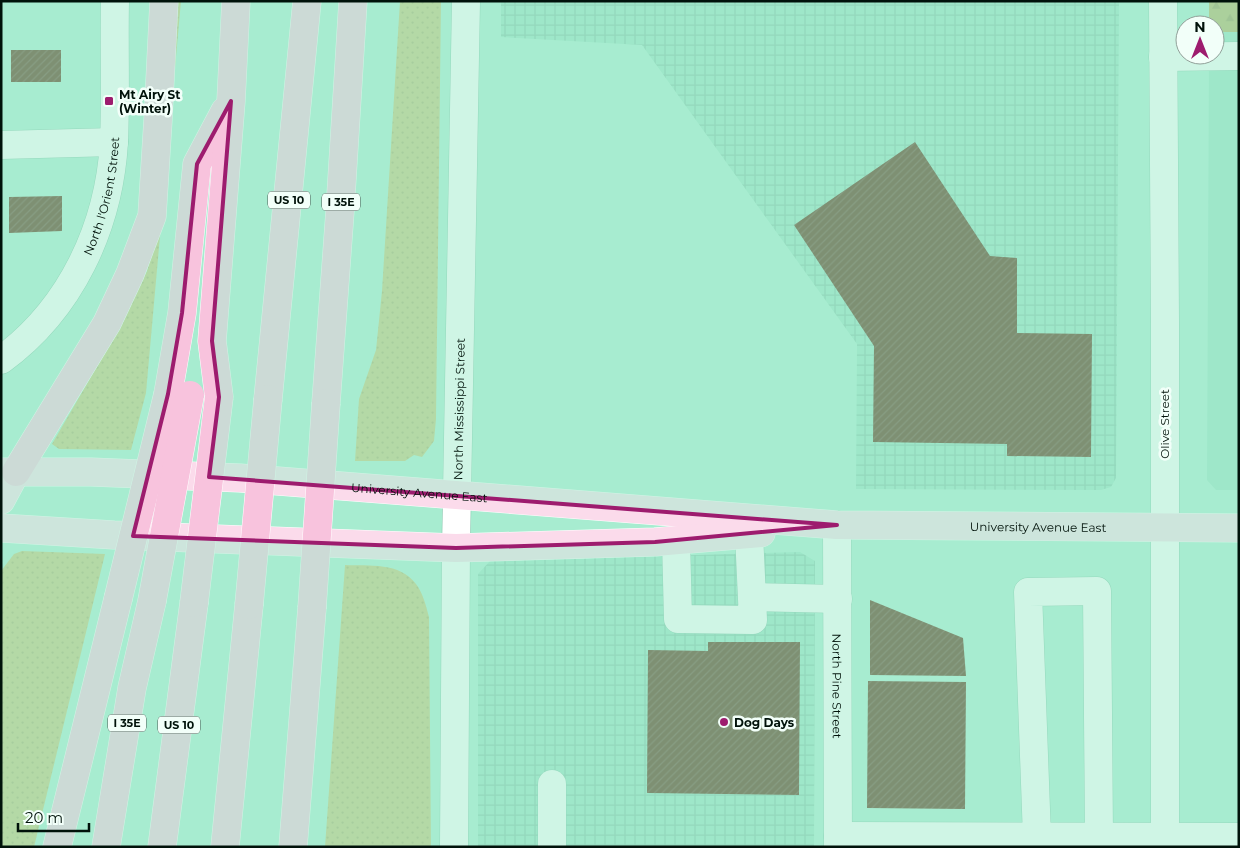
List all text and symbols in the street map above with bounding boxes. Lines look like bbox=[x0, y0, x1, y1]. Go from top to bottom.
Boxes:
north arrow bbox=[1175, 15, 1225, 65]
text: N bbox=[1194, 18, 1206, 36]
place label: Mt Airy St (Winter) bbox=[119, 87, 181, 116]
marker: Mt Airy St (Winter) bbox=[103, 95, 115, 107]
street label: North l'Orient Street bbox=[80, 136, 122, 258]
road number: US 10 bbox=[268, 192, 310, 208]
road number: I 35E bbox=[322, 193, 360, 210]
street label: North Mississippi Street bbox=[450, 338, 467, 480]
street label: Olive Street bbox=[1157, 389, 1172, 459]
street label: University Avenue East bbox=[351, 479, 488, 505]
street label: University Avenue East bbox=[970, 518, 1107, 535]
street label: North Pine Street bbox=[830, 633, 845, 739]
road number: I 35E bbox=[108, 714, 146, 731]
place label: Dog Days bbox=[734, 715, 795, 730]
road number: US 10 bbox=[158, 716, 200, 734]
marker: Dog Days bbox=[718, 716, 730, 728]
scale bar bbox=[18, 800, 89, 832]
text: 20 m bbox=[25, 808, 63, 827]

